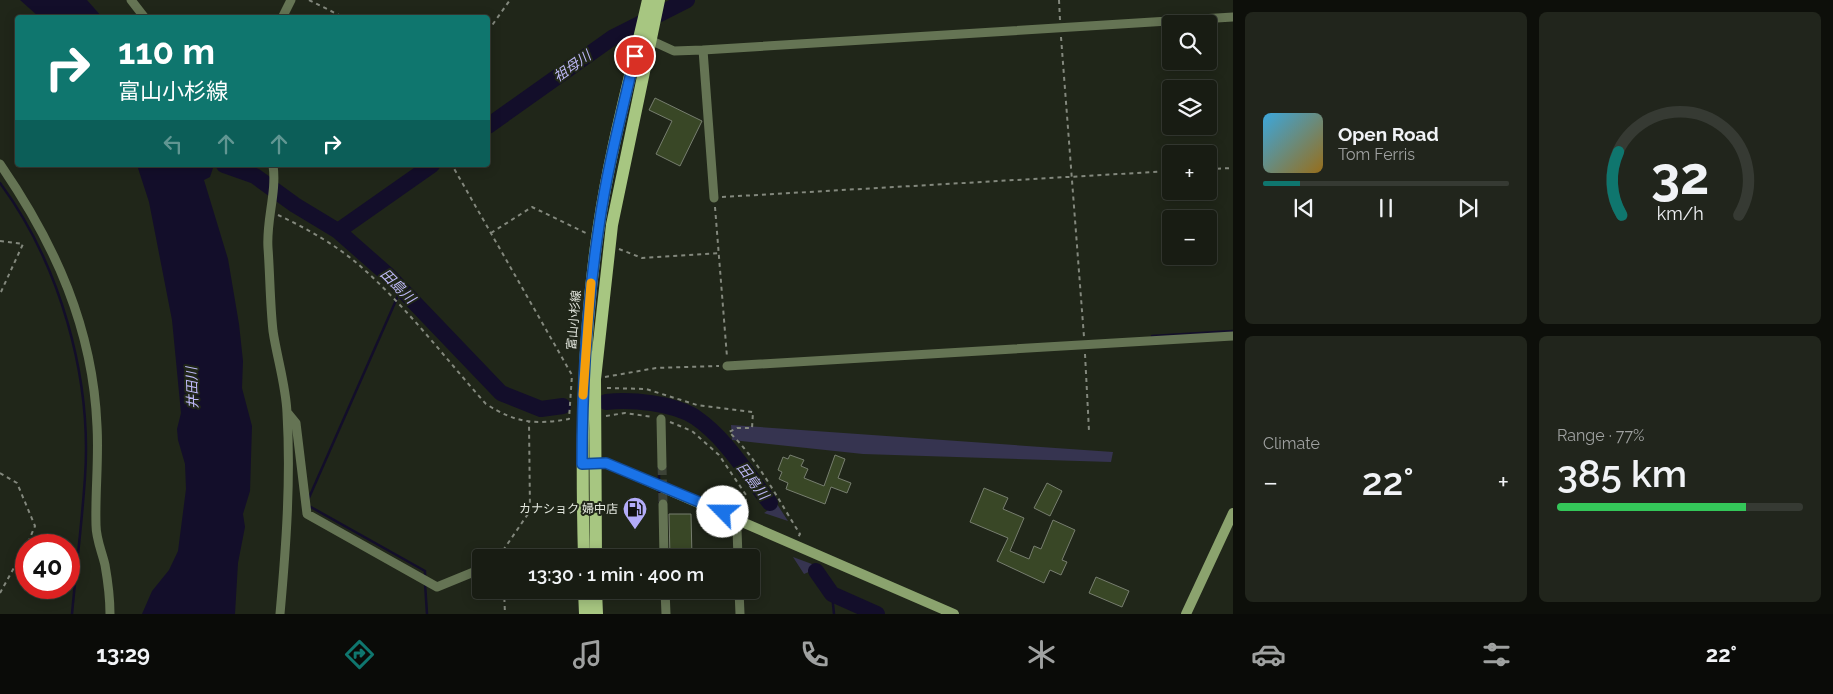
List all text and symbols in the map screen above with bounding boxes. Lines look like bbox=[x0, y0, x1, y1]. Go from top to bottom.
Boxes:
map controls bbox=[1162, 15, 1217, 265]
button: search bbox=[1162, 15, 1217, 70]
text: 110 m bbox=[118, 31, 215, 72]
icon: right bbox=[35, 35, 100, 100]
pin bbox=[614, 35, 656, 77]
icon: arrive bbox=[621, 42, 649, 70]
water label: 祖母川 bbox=[550, 46, 595, 85]
text: 富山小杉線 bbox=[118, 78, 228, 104]
button: layers bbox=[1162, 80, 1217, 135]
text: Open Road bbox=[1338, 123, 1439, 145]
icon: left bbox=[159, 130, 187, 158]
icon: ahead bbox=[212, 130, 240, 158]
icon: ahead bbox=[265, 130, 293, 158]
icon: right bbox=[318, 130, 346, 158]
button: + bbox=[1162, 145, 1217, 200]
text: Tom Ferris bbox=[1338, 145, 1415, 164]
text: 32 bbox=[1651, 145, 1709, 206]
icon: previous bbox=[1290, 194, 1318, 222]
icon: pause bbox=[1372, 194, 1400, 222]
icon: next bbox=[1454, 194, 1482, 222]
text: km/h bbox=[1656, 203, 1704, 224]
button: − bbox=[1162, 210, 1217, 265]
water label: 田島川 bbox=[377, 265, 420, 308]
street label: 富山小杉線 bbox=[564, 289, 584, 351]
water label: 井田川 bbox=[183, 365, 201, 409]
text: Range · 77% bbox=[1557, 426, 1644, 445]
text: Climate bbox=[1263, 434, 1320, 453]
text: 385 km bbox=[1557, 451, 1687, 496]
water label: 田島川 bbox=[734, 459, 773, 504]
text: 22° bbox=[1362, 459, 1414, 504]
text: − bbox=[1263, 466, 1278, 499]
text: + bbox=[1497, 466, 1509, 499]
position arrow bbox=[696, 485, 748, 537]
fuel station icon: カナショク 婦中店 bbox=[622, 496, 648, 530]
place label: カナショク 婦中店 bbox=[519, 502, 618, 516]
speed limit sign: 40 bbox=[15, 534, 80, 599]
text: 13:30 · 1 min · 400 m bbox=[528, 563, 704, 585]
icon: directions bbox=[342, 637, 377, 672]
icon: music bbox=[570, 637, 605, 672]
icon: phone bbox=[797, 637, 832, 672]
icon: climate bbox=[1024, 637, 1059, 672]
icon: car bbox=[1251, 637, 1286, 672]
icon: filters bbox=[1479, 637, 1514, 672]
text: 13:29 bbox=[96, 641, 150, 667]
text: 22° bbox=[1706, 641, 1737, 667]

